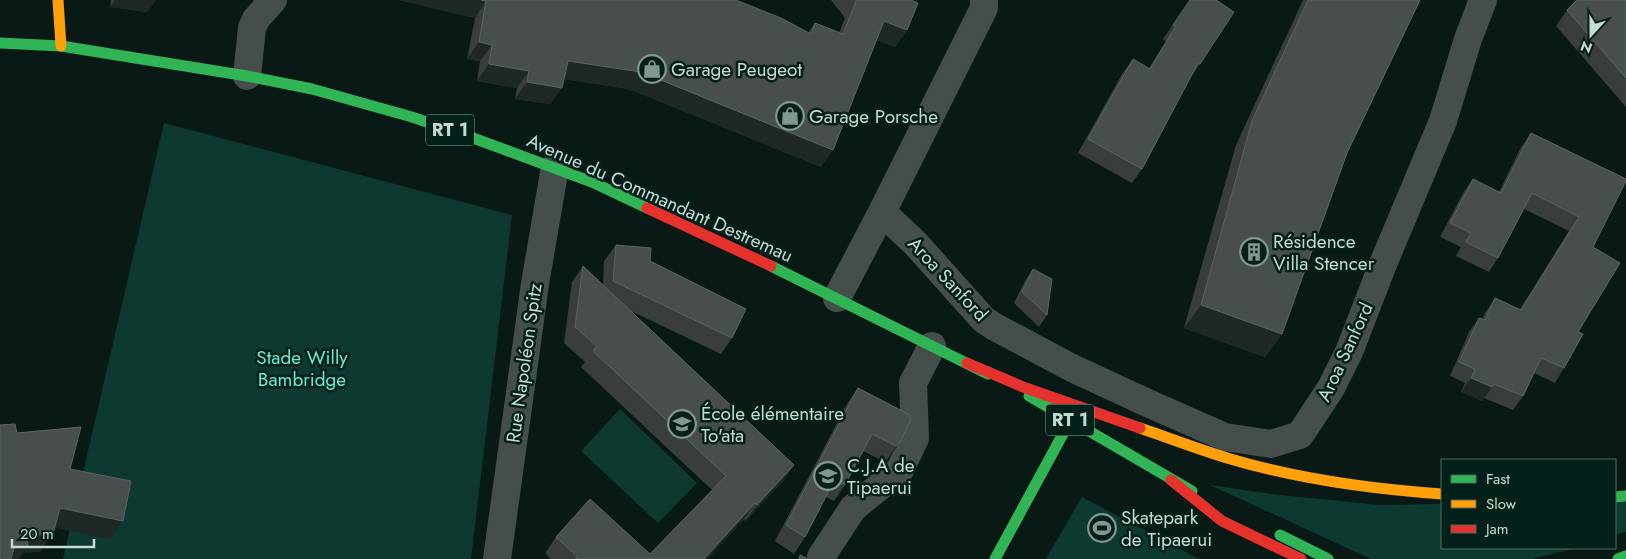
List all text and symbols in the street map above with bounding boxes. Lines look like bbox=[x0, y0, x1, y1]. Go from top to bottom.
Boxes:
north arrow bbox=[1566, 10, 1616, 60]
text: N bbox=[1578, 36, 1595, 58]
shop icon: Garage Peugeot bbox=[637, 54, 667, 84]
place label: Garage Peugeot bbox=[671, 56, 802, 83]
shop icon: Garage Porsche bbox=[775, 101, 805, 131]
place label: Garage Porsche bbox=[809, 103, 938, 130]
road number: RT 1 bbox=[426, 114, 474, 146]
street label: Avenue du Commandant Destremau bbox=[523, 127, 797, 269]
place label: Résidence Villa Stencer bbox=[1273, 228, 1375, 277]
street label: Aroa Sanford bbox=[902, 231, 994, 327]
building icon: Résidence Villa Stencer bbox=[1239, 237, 1269, 267]
street label: Rue Napoléon Spitz bbox=[499, 281, 549, 445]
street label: Aroa Sanford bbox=[1310, 298, 1380, 406]
park label: Stade Willy Bambridge bbox=[256, 344, 348, 393]
place label: École élémentaire To'ata bbox=[701, 400, 844, 449]
road number: RT 1 bbox=[1046, 404, 1094, 436]
school or university icon: École élémentaire To'ata bbox=[667, 409, 697, 439]
place label: C.J.A de Tipaerui bbox=[847, 452, 915, 501]
legend bbox=[1441, 459, 1616, 549]
school or university icon: C.J.A de Tipaerui bbox=[813, 461, 843, 491]
text: Fast bbox=[1486, 468, 1510, 490]
text: Slow bbox=[1486, 493, 1517, 515]
place label: Skatepark de Tipaerui bbox=[1121, 504, 1212, 553]
sports icon: Skatepark de Tipaerui bbox=[1087, 513, 1117, 543]
scale bar bbox=[12, 516, 95, 548]
text: Jam bbox=[1484, 518, 1509, 540]
text: 20 m bbox=[20, 523, 54, 545]

